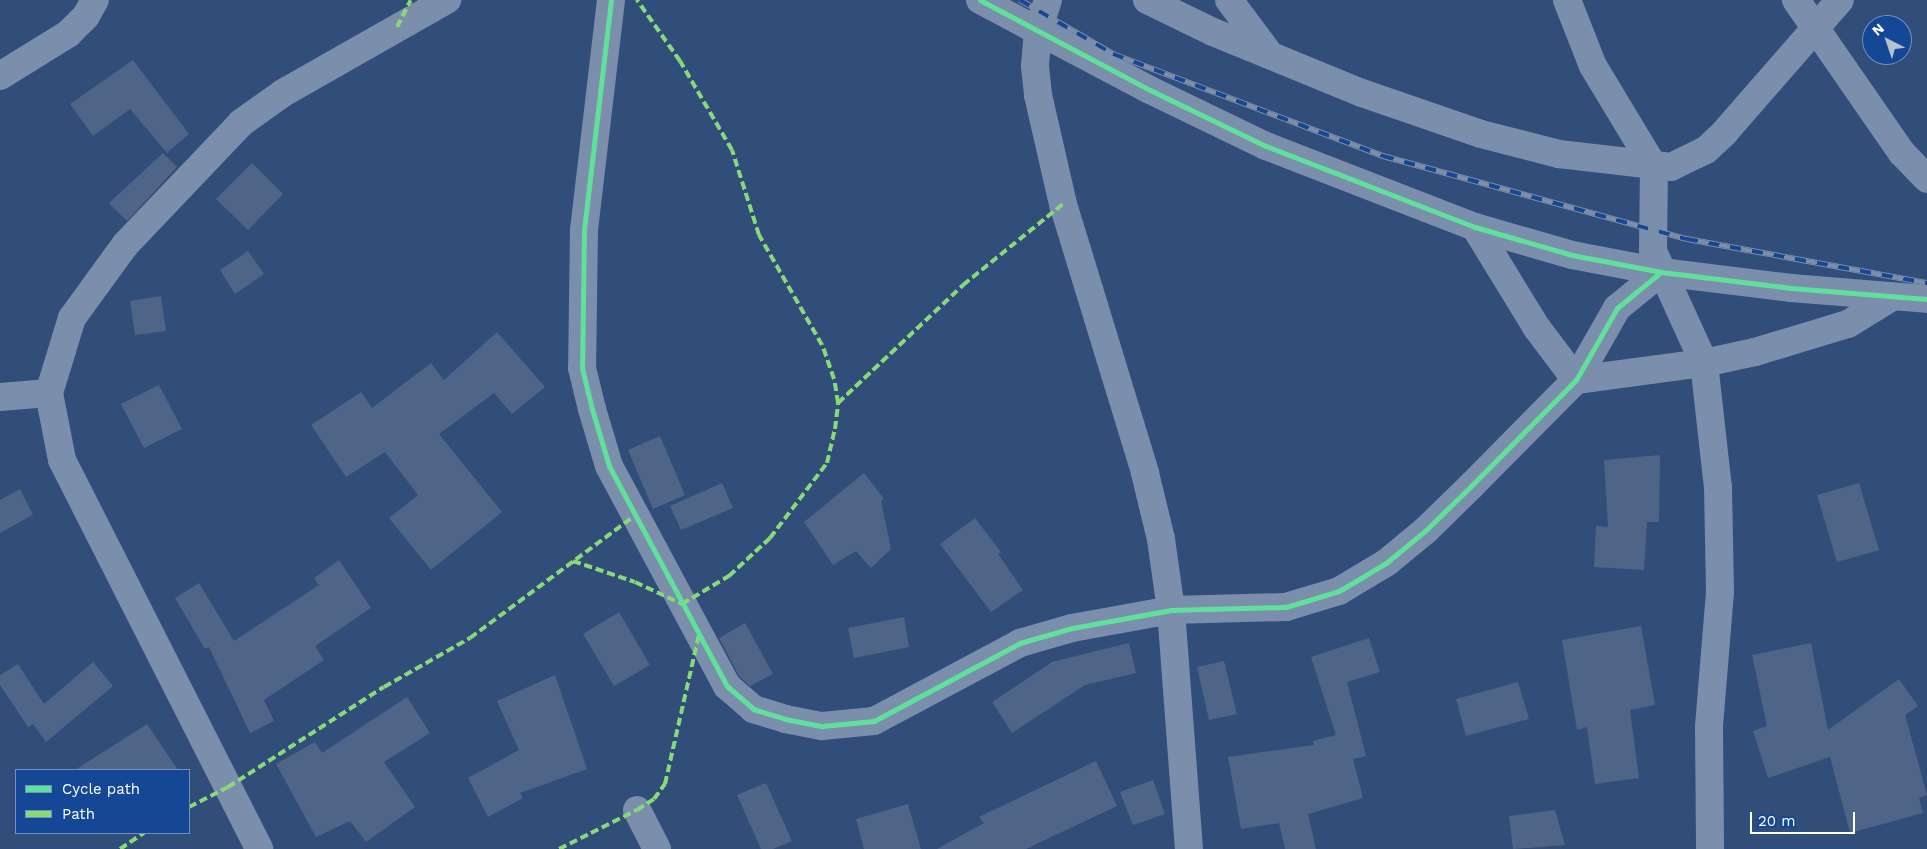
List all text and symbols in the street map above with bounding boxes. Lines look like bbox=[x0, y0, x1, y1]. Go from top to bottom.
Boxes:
north arrow bbox=[1862, 15, 1912, 65]
text: N bbox=[1869, 20, 1887, 39]
legend bbox=[15, 769, 190, 834]
text: Cycle path bbox=[62, 780, 140, 798]
scale bar bbox=[1752, 802, 1857, 834]
text: Path bbox=[62, 805, 95, 823]
text: 20 m bbox=[1758, 812, 1796, 830]

